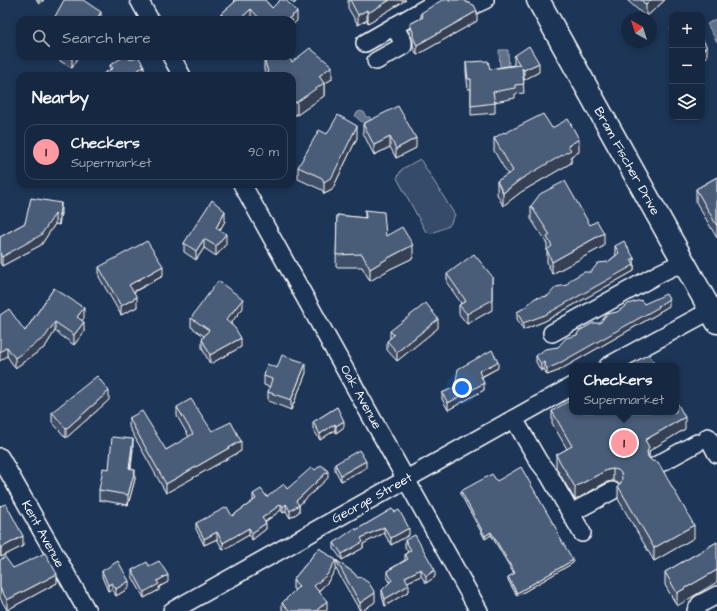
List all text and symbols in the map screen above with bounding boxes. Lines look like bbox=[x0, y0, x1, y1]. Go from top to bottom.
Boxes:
north arrow bbox=[621, 12, 657, 48]
map controls bbox=[669, 12, 705, 120]
button: + bbox=[669, 12, 705, 48]
search box bbox=[16, 16, 296, 60]
icon: search bbox=[30, 27, 52, 49]
text: Search here bbox=[62, 28, 151, 49]
button: − bbox=[669, 48, 705, 84]
button: layers bbox=[669, 84, 705, 120]
text: Nearby bbox=[32, 86, 89, 110]
street label: Bram Fischer Drive bbox=[590, 104, 664, 218]
text: Checkers bbox=[71, 133, 140, 154]
text: 1 bbox=[45, 143, 47, 161]
text: 90 m bbox=[248, 143, 279, 161]
text: Supermarket bbox=[71, 154, 152, 172]
street label: Oak Avenue bbox=[336, 362, 386, 432]
popup bbox=[569, 363, 679, 415]
text: Checkers bbox=[584, 370, 653, 391]
your location bbox=[452, 378, 472, 398]
text: Supermarket bbox=[584, 391, 664, 409]
pin: 1 bbox=[611, 428, 637, 458]
street label: George Street bbox=[328, 468, 417, 528]
street label: Kent Avenue bbox=[17, 497, 69, 571]

